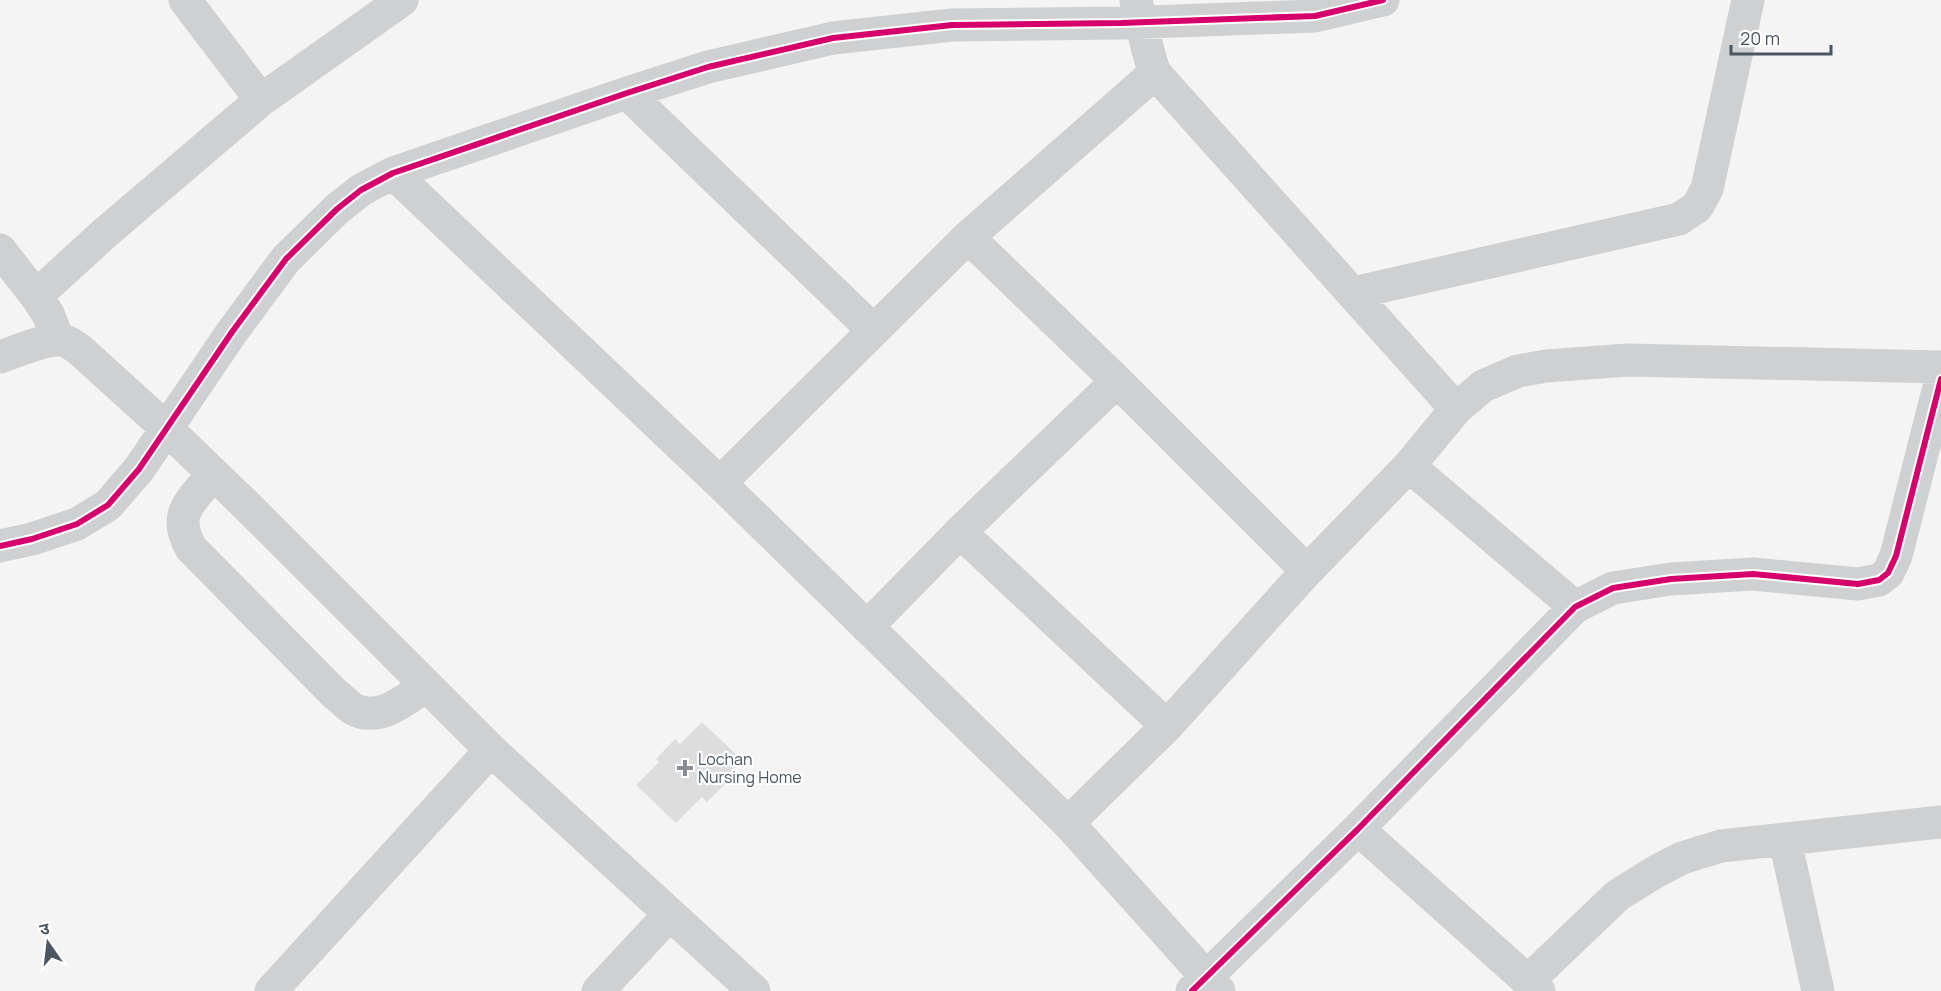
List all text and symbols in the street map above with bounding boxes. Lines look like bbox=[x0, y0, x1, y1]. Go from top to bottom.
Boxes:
scale bar bbox=[1731, 18, 1832, 56]
text: 20 m bbox=[1740, 26, 1780, 50]
place label: Lochan Nursing Home bbox=[698, 748, 802, 788]
marker: Lochan Nursing Home bbox=[676, 759, 694, 777]
north arrow bbox=[18, 913, 78, 973]
text: उ bbox=[37, 916, 52, 940]

